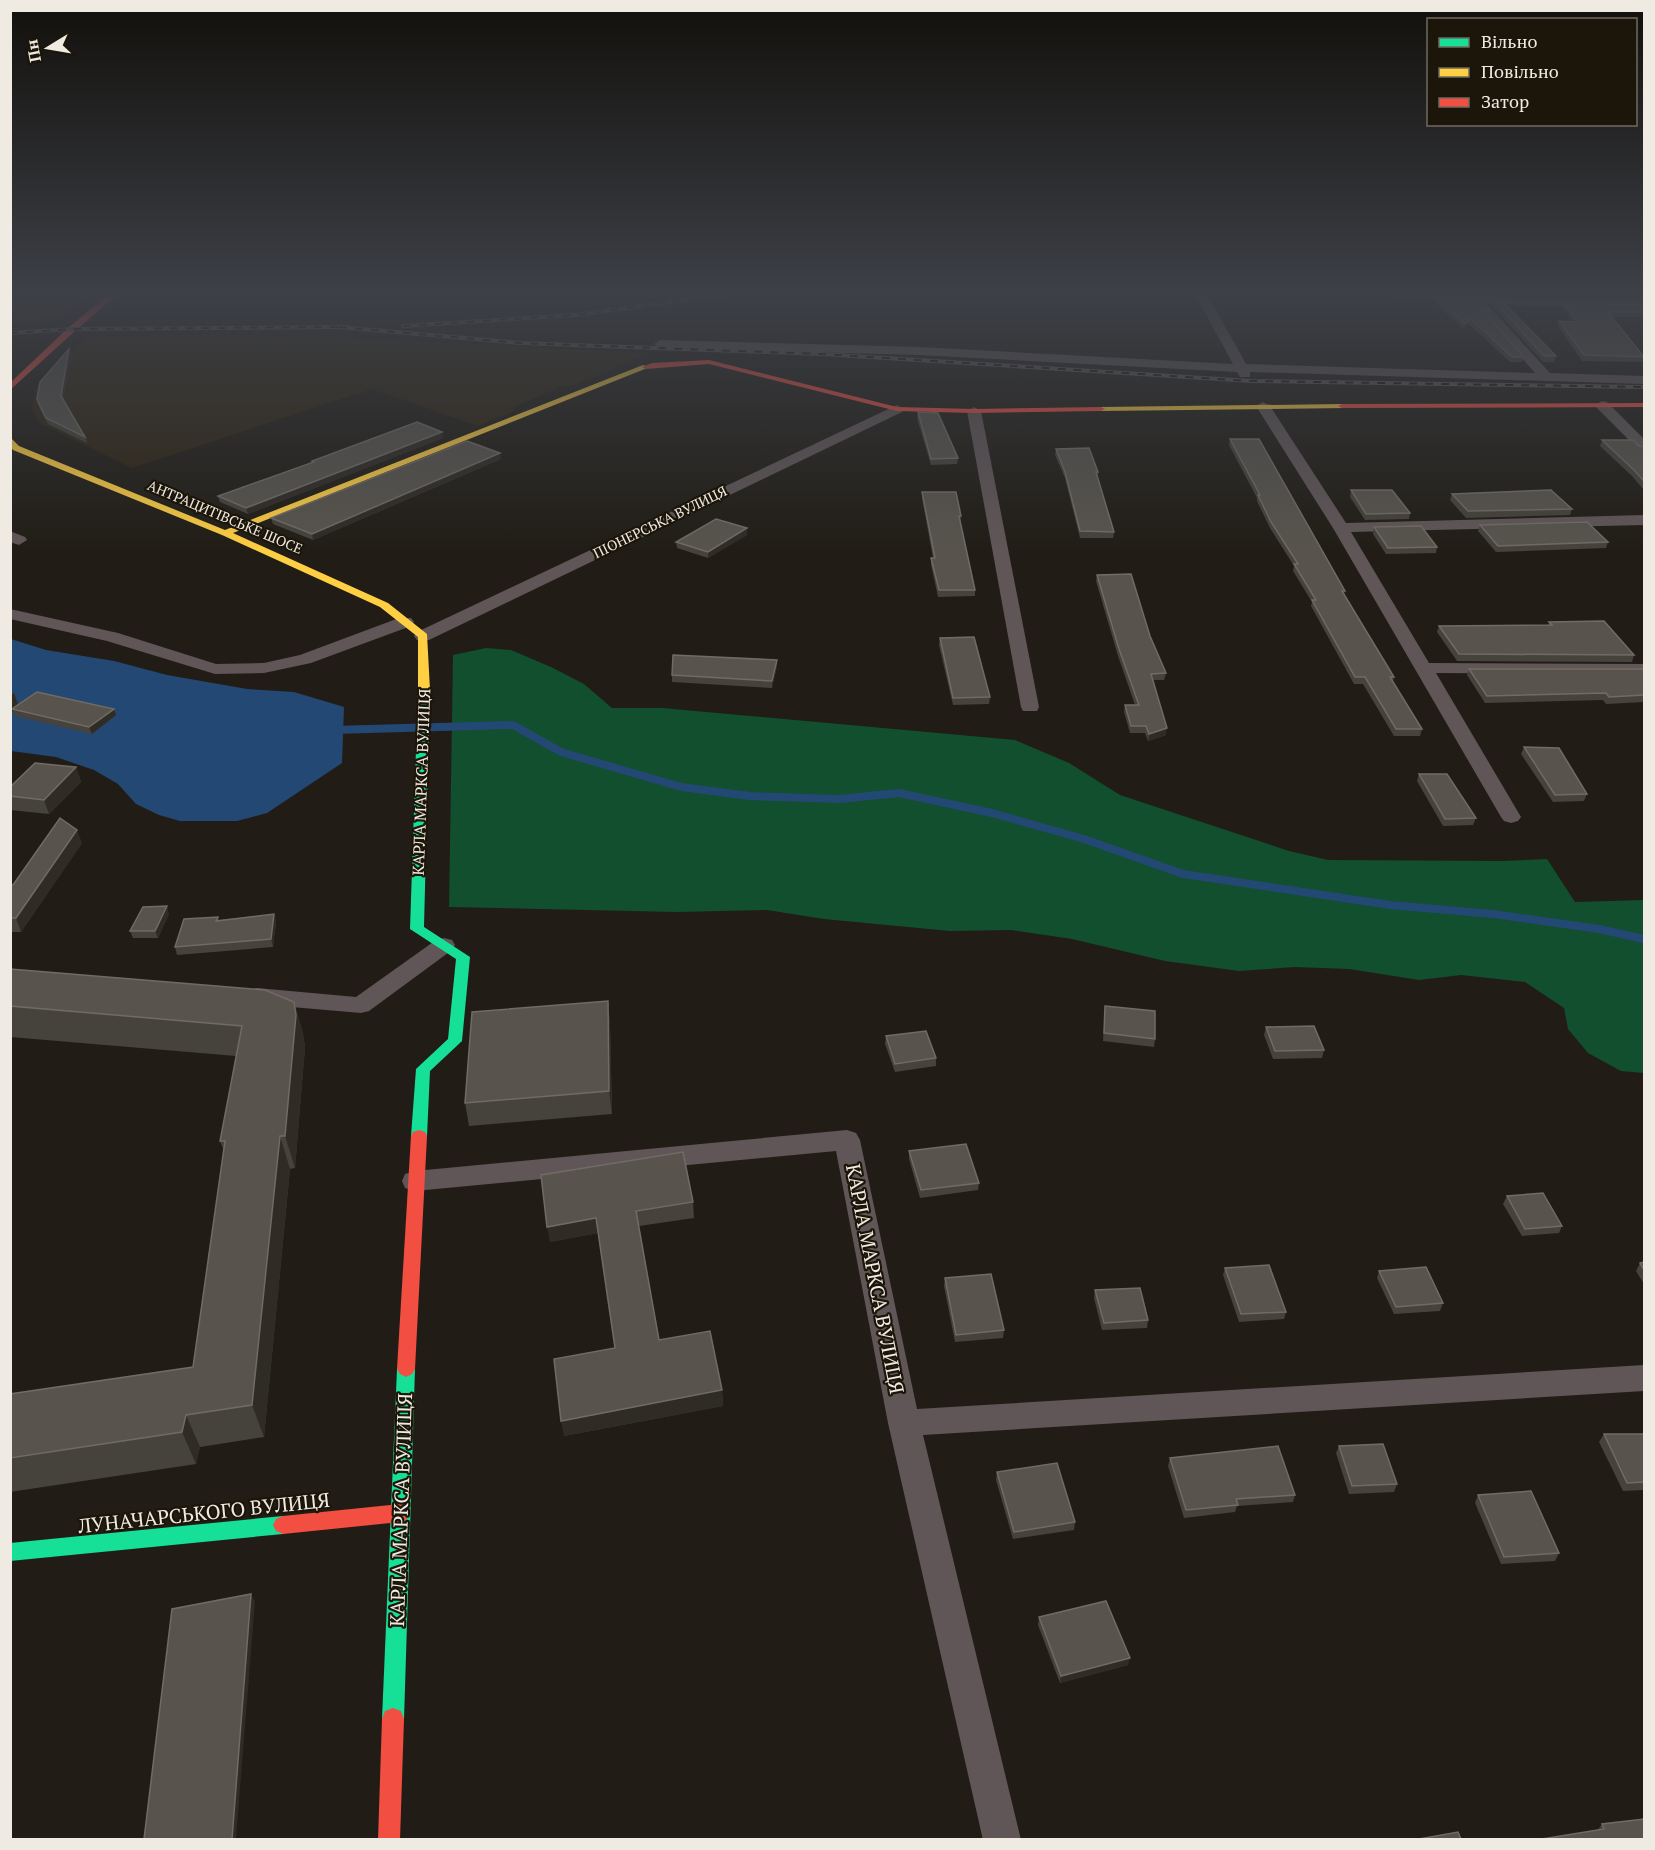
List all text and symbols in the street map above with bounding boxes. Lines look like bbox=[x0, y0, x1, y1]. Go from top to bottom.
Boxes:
north arrow bbox=[18, 18, 78, 78]
legend bbox=[1427, 18, 1637, 126]
text: Вільно bbox=[1481, 29, 1537, 53]
text: Пн bbox=[20, 37, 46, 64]
text: Повільно bbox=[1481, 59, 1559, 83]
text: Затор bbox=[1481, 89, 1529, 113]
street label: АНТРАЦИТІВСЬКЕ ШОСЕ bbox=[145, 475, 306, 558]
street label: ПІОНЕРСЬКА ВУЛИЦЯ bbox=[590, 481, 730, 562]
street label: КАРЛА МАРКСА ВУЛИЦЯ bbox=[407, 688, 435, 876]
street label: КАРЛА МАРКСА ВУЛИЦЯ bbox=[840, 1162, 911, 1397]
street label: КАРЛА МАРКСА ВУЛИЦЯ bbox=[383, 1392, 418, 1627]
street label: ЛУНАЧАРСЬКОГО ВУЛИЦЯ bbox=[76, 1486, 331, 1539]

